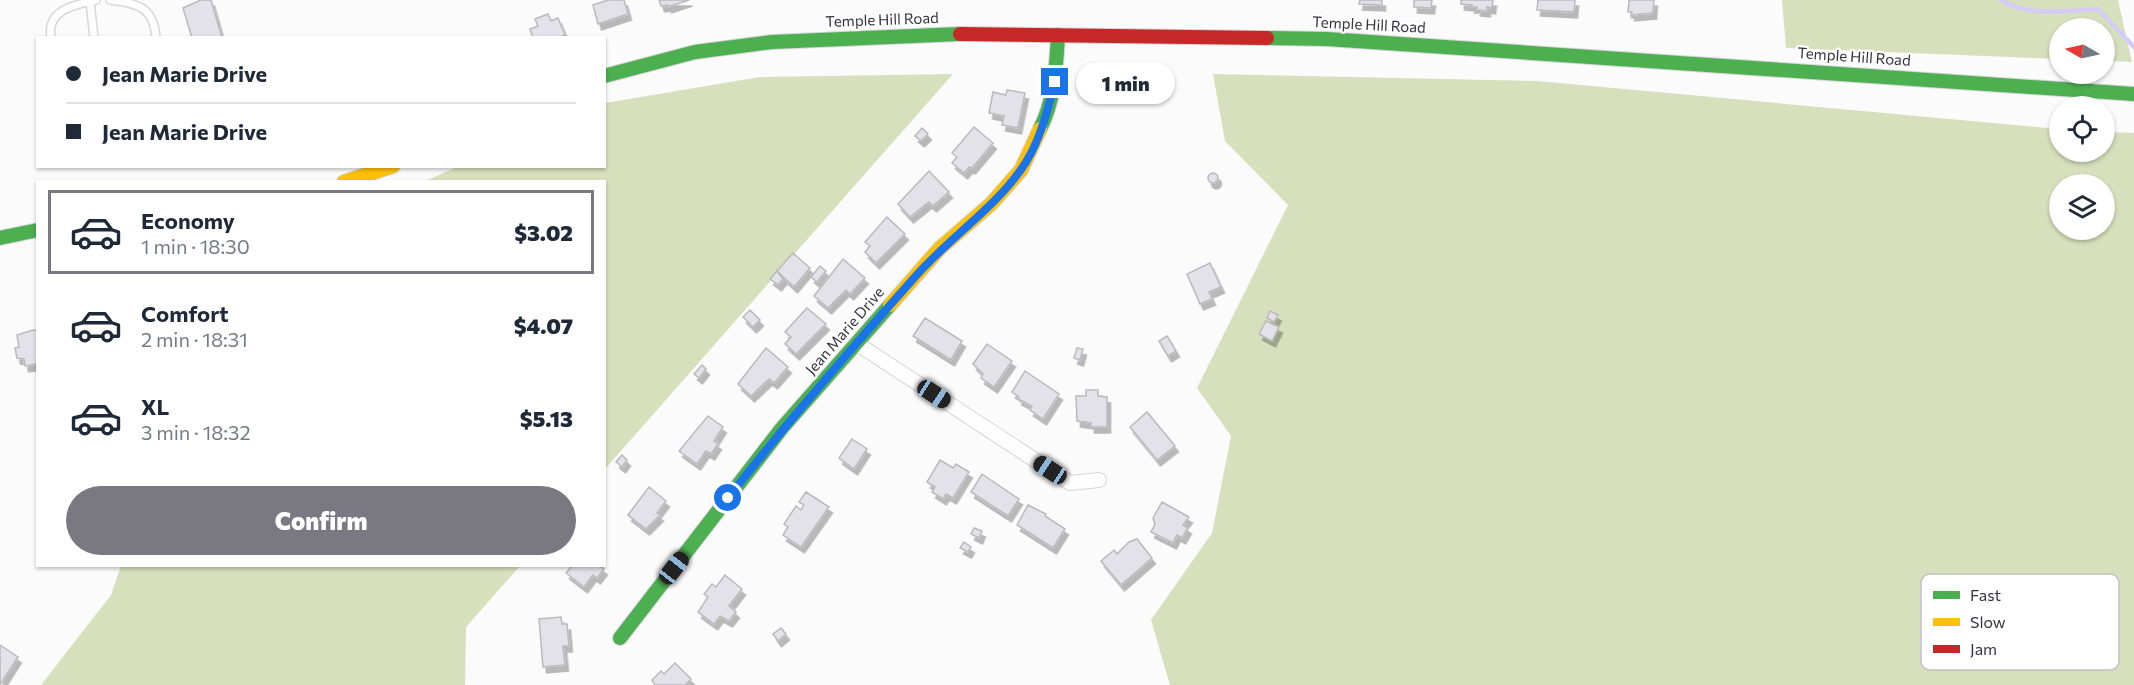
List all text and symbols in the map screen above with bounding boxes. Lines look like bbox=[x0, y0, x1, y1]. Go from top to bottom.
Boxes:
street label: Temple Hill Road bbox=[825, 8, 939, 30]
street label: Temple Hill Road bbox=[1312, 12, 1426, 36]
north arrow bbox=[2049, 18, 2115, 84]
map controls bbox=[2049, 18, 2115, 240]
street label: Temple Hill Road bbox=[1797, 43, 1911, 69]
text: Jean Marie Drive bbox=[102, 60, 267, 87]
callout: 1 min bbox=[1076, 61, 1175, 103]
route end bbox=[1041, 68, 1068, 95]
text: 1 min bbox=[1101, 71, 1150, 95]
button: locate bbox=[2049, 96, 2115, 162]
text: Jean Marie Drive bbox=[102, 118, 267, 145]
button: layers bbox=[2049, 174, 2115, 240]
icon: car bbox=[69, 205, 123, 259]
text: Economy bbox=[141, 207, 235, 234]
text: $3.02 bbox=[514, 219, 573, 246]
text: 1 min · 18:30 bbox=[141, 234, 250, 258]
street label: Jean Marie Drive bbox=[801, 283, 887, 378]
icon: car bbox=[69, 298, 123, 352]
text: Comfort bbox=[141, 300, 229, 327]
text: $4.07 bbox=[514, 312, 573, 339]
text: 2 min · 18:31 bbox=[141, 327, 248, 351]
car bbox=[914, 377, 954, 411]
icon: car bbox=[69, 391, 123, 445]
text: XL bbox=[141, 393, 169, 420]
text: $5.13 bbox=[520, 405, 573, 432]
text: 3 min · 18:32 bbox=[141, 420, 251, 444]
car bbox=[1030, 453, 1070, 487]
route start bbox=[714, 484, 741, 511]
button: Confirm bbox=[66, 486, 576, 555]
car bbox=[656, 548, 692, 588]
legend bbox=[1921, 574, 2119, 670]
text: Fast bbox=[1970, 585, 2001, 604]
text: Slow bbox=[1970, 612, 2006, 631]
text: Jam bbox=[1970, 639, 1997, 658]

